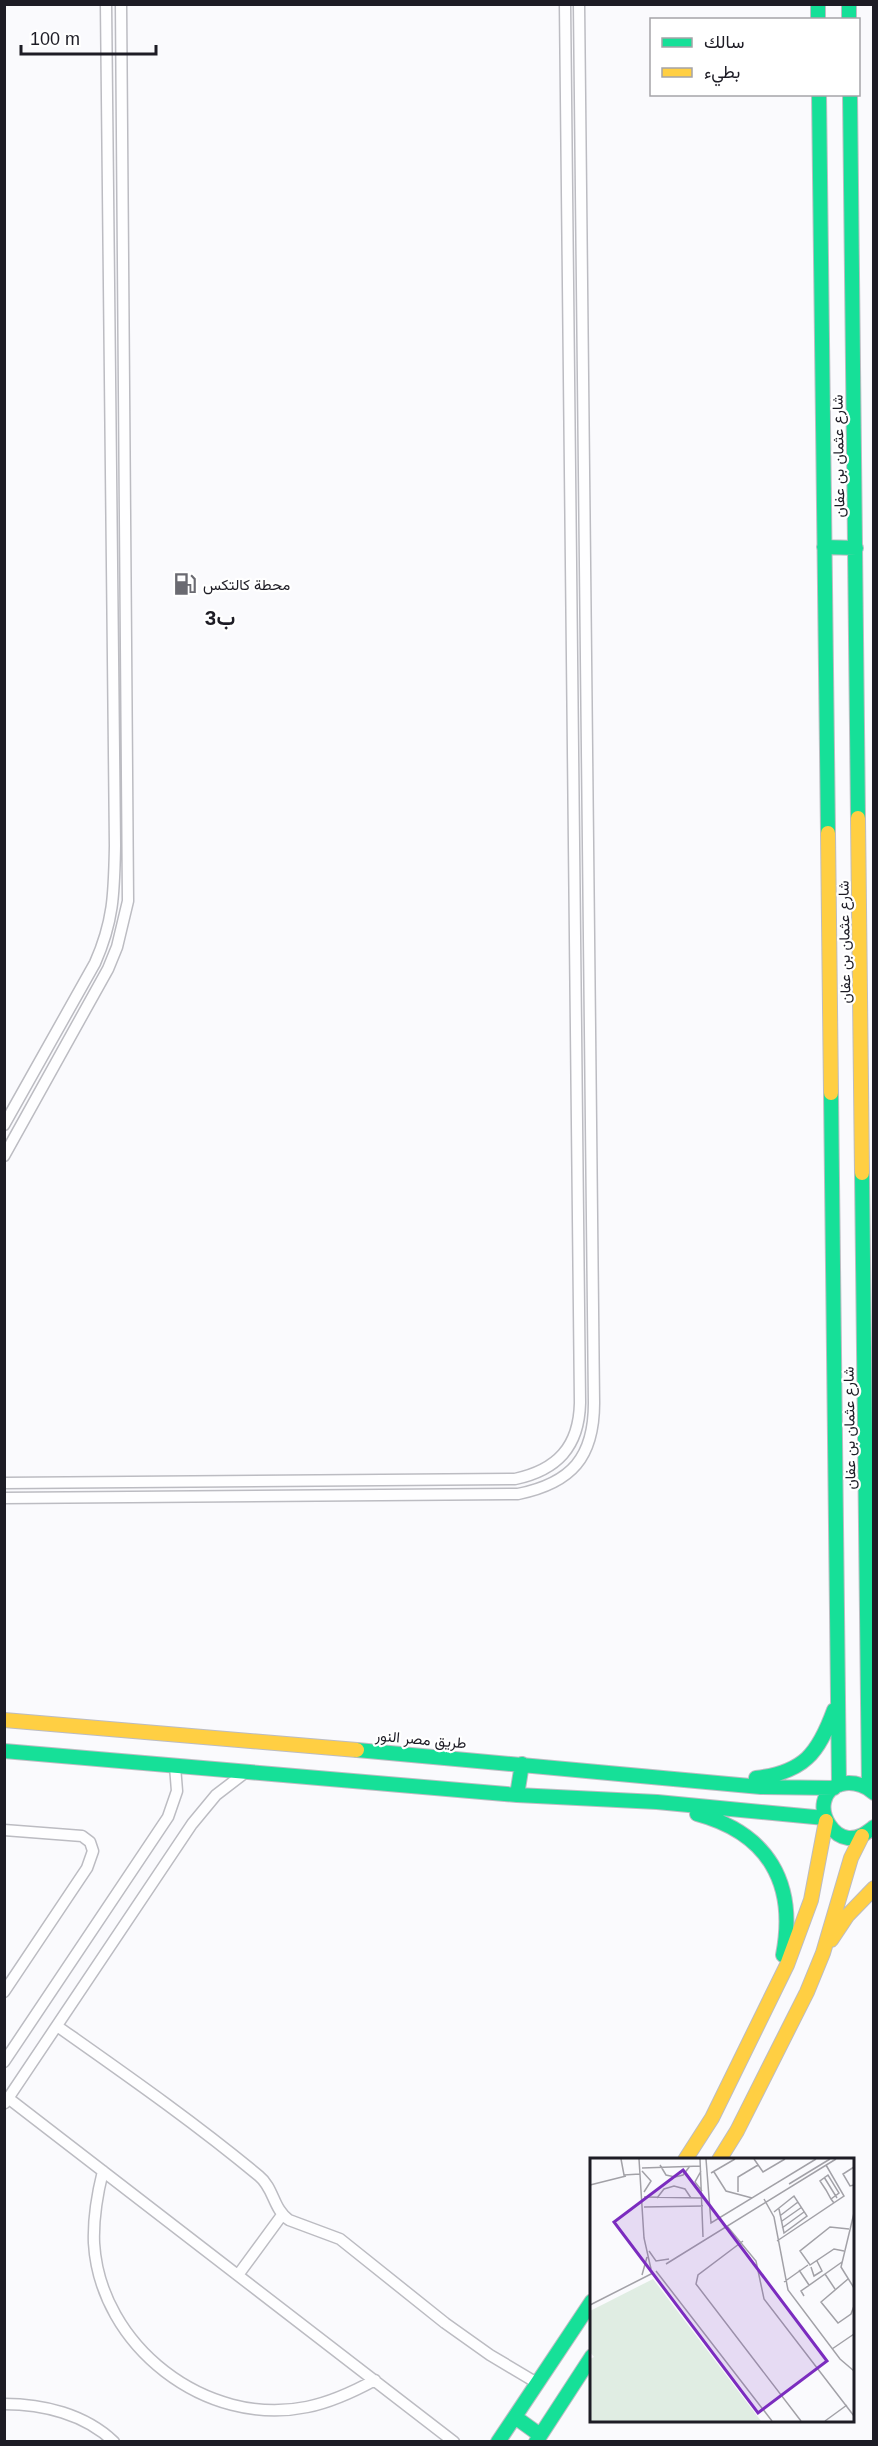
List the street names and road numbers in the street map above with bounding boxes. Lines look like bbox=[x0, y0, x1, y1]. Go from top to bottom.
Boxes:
street label: شارع عثمان بن عفان bbox=[828, 394, 851, 518]
street label: شارع عثمان بن عفان bbox=[834, 880, 857, 1004]
street label: شارع عثمان بن عفان bbox=[839, 1366, 862, 1490]
street label: طريق مصر النور bbox=[374, 1726, 468, 1753]

